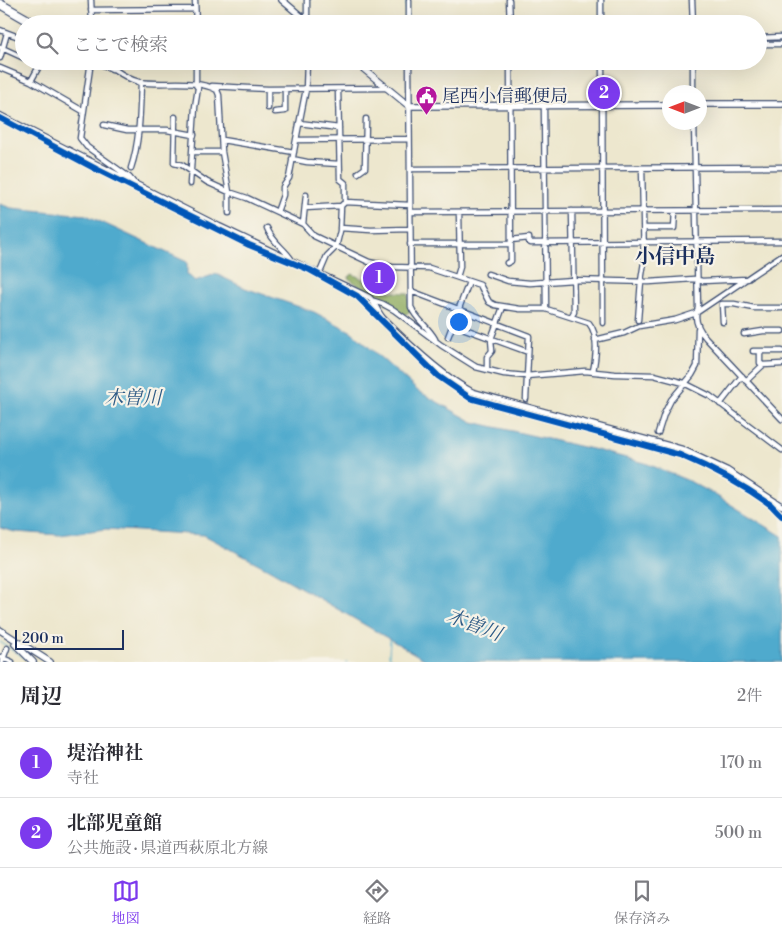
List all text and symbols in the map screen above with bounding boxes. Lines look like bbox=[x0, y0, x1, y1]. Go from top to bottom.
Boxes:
search box bbox=[15, 15, 767, 70]
icon: search bbox=[33, 29, 61, 57]
text: ここで検索 bbox=[73, 33, 168, 57]
pin: 2 bbox=[588, 74, 620, 112]
public building icon: 尾西小信郵便局 bbox=[414, 84, 438, 115]
place label: 尾西小信郵便局 bbox=[442, 85, 568, 108]
north arrow bbox=[662, 85, 707, 130]
district label: 小信中島 bbox=[635, 245, 715, 270]
pin: 1 bbox=[363, 259, 395, 297]
your location bbox=[446, 309, 472, 335]
water label: 木曽川 bbox=[104, 386, 163, 410]
water label: 木曽川 bbox=[443, 604, 507, 647]
scale bar bbox=[15, 627, 124, 650]
text: 200 m bbox=[22, 630, 64, 648]
text: 周辺 bbox=[20, 684, 62, 710]
text: 2件 bbox=[737, 686, 762, 706]
text: 堤治神社 bbox=[67, 741, 143, 765]
text: 1 bbox=[32, 753, 40, 773]
text: 170 m bbox=[720, 753, 762, 773]
text: 寺社 bbox=[67, 768, 99, 788]
text: 北部児童館 bbox=[67, 811, 162, 835]
text: 2 bbox=[31, 823, 41, 843]
text: 500 m bbox=[715, 823, 762, 843]
text: 公共施設 · 県道西萩原北方線 bbox=[67, 838, 268, 858]
tab: 地図 bbox=[112, 877, 140, 928]
tab: 経路 bbox=[363, 877, 391, 928]
tab: 保存済み bbox=[614, 877, 670, 928]

